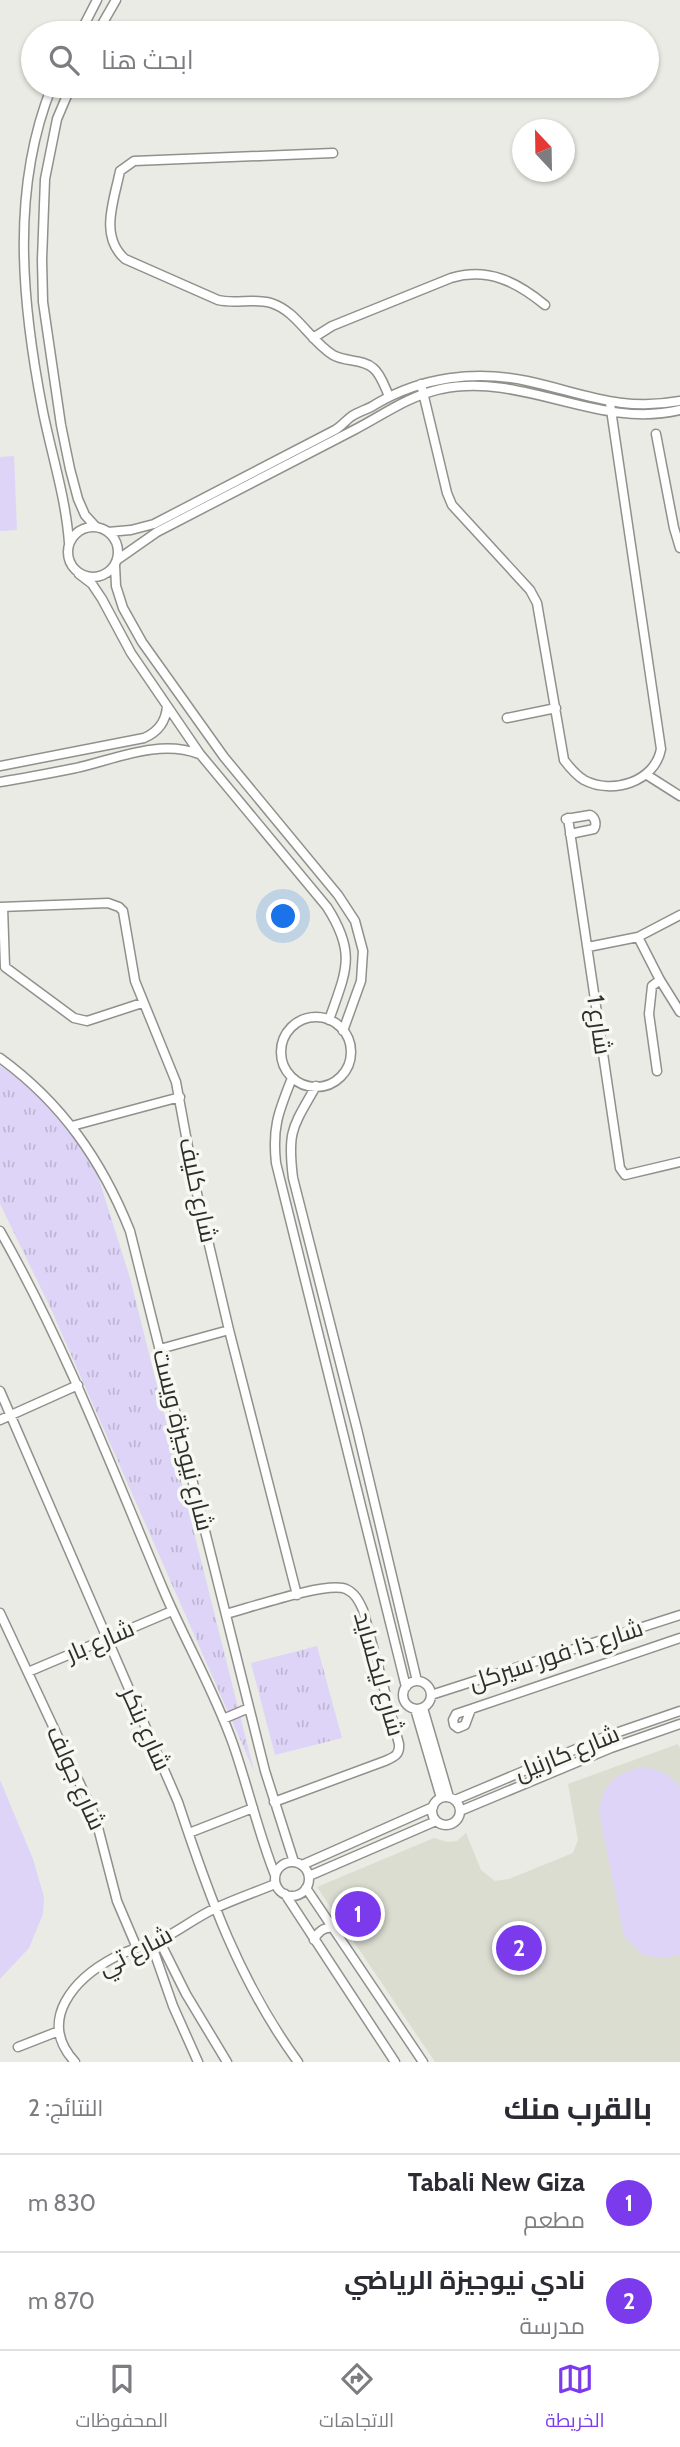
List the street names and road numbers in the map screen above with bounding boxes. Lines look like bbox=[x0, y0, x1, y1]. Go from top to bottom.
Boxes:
street label: شارع 1 bbox=[579, 993, 618, 1057]
street label: شارع كليف bbox=[171, 1135, 224, 1245]
street label: شارع نيوجيزة ويست bbox=[145, 1346, 220, 1534]
street label: شارع ليكسايد bbox=[346, 1608, 411, 1740]
street label: شارع بار bbox=[59, 1613, 139, 1671]
street label: شارع ذا فور سيركل bbox=[465, 1613, 647, 1698]
street label: شارع بنكر bbox=[113, 1681, 178, 1776]
street label: شارع كارنيل bbox=[510, 1718, 624, 1789]
street label: شارع جولف bbox=[39, 1721, 112, 1835]
street label: شارع تي bbox=[93, 1920, 179, 1986]

